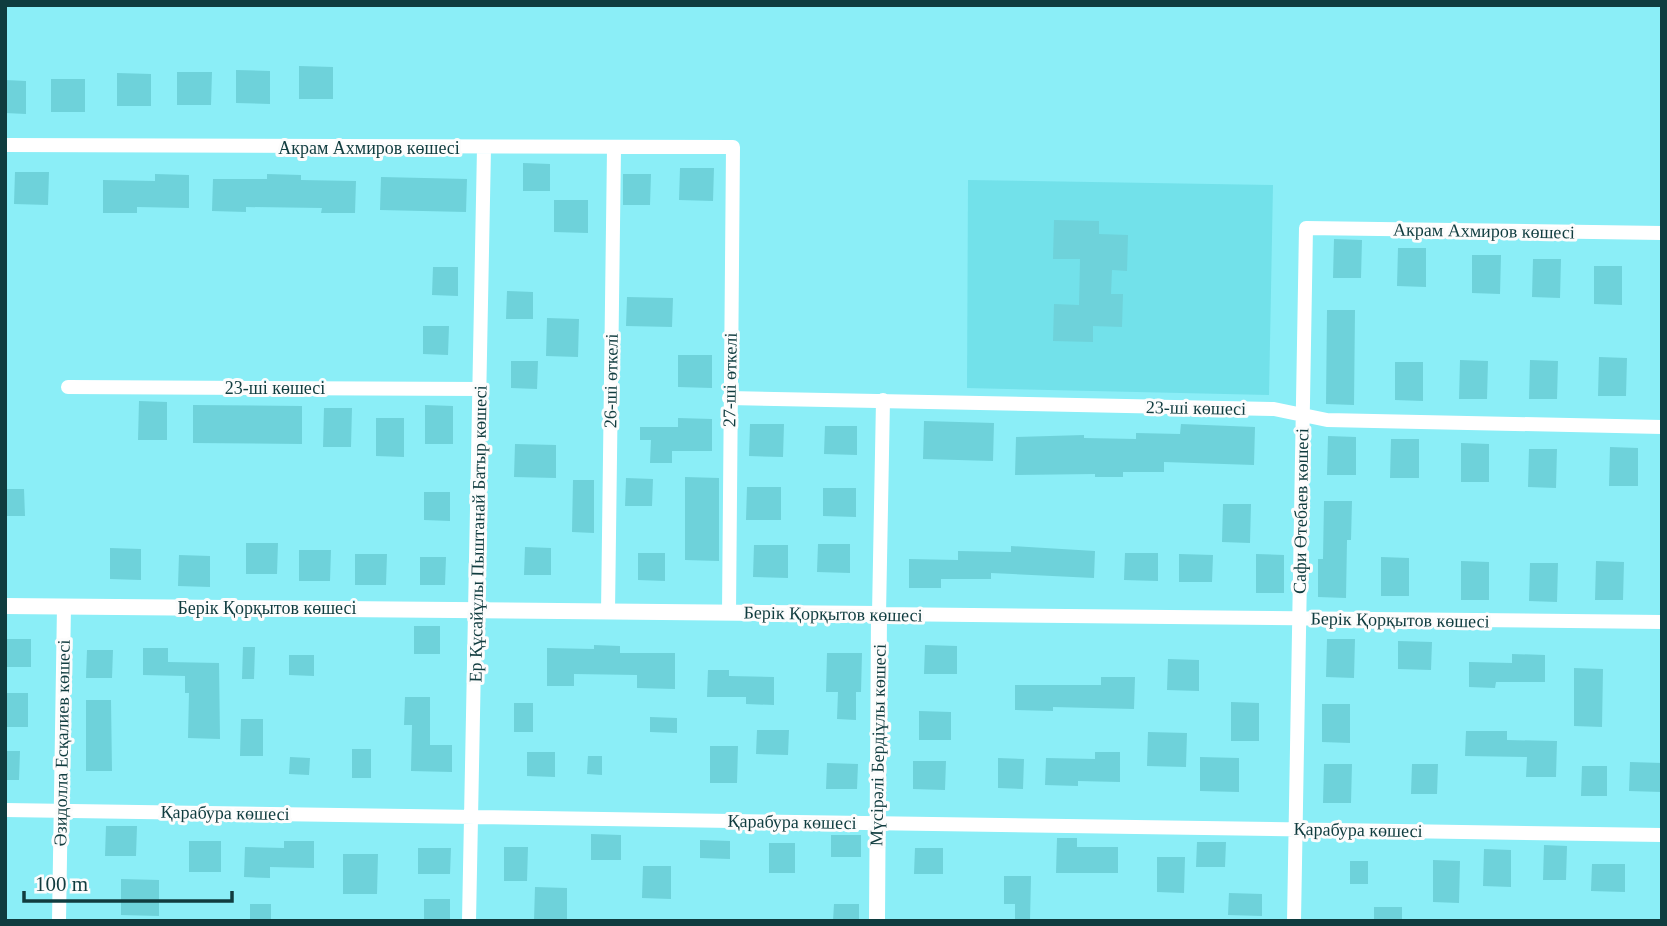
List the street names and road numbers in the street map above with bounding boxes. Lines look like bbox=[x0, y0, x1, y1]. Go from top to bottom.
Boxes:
street label: Акрам Ахмиров көшесі bbox=[278, 138, 460, 158]
street label: Акрам Ахмиров көшесі bbox=[1393, 219, 1575, 243]
street label: 27-ші өткелі bbox=[719, 333, 741, 427]
street label: 26-ші өткелі bbox=[600, 334, 622, 428]
street label: 23-шi көшесi bbox=[225, 378, 325, 398]
street label: Ер Құсайұлы Пыштанай Батыр көшесі bbox=[465, 385, 491, 683]
street label: 23-шi көшесi bbox=[1146, 397, 1246, 419]
street label: Сафи Өтебаев көшесі bbox=[1290, 428, 1312, 594]
street label: Берік Қорқытов көшесі bbox=[177, 598, 357, 618]
street label: Берік Қорқытов көшесі bbox=[743, 602, 923, 626]
street label: Берік Қорқытов көшесі bbox=[1310, 608, 1490, 632]
street label: Әзидолла Есқалиев көшесі bbox=[50, 640, 74, 846]
street label: Мүсірәлі Бердіұлы көшесі bbox=[866, 644, 890, 846]
street label: Қарабура көшесі bbox=[160, 802, 290, 824]
street label: Қарабура көшесі bbox=[727, 811, 857, 833]
street label: Қарабура көшесі bbox=[1293, 819, 1423, 841]

